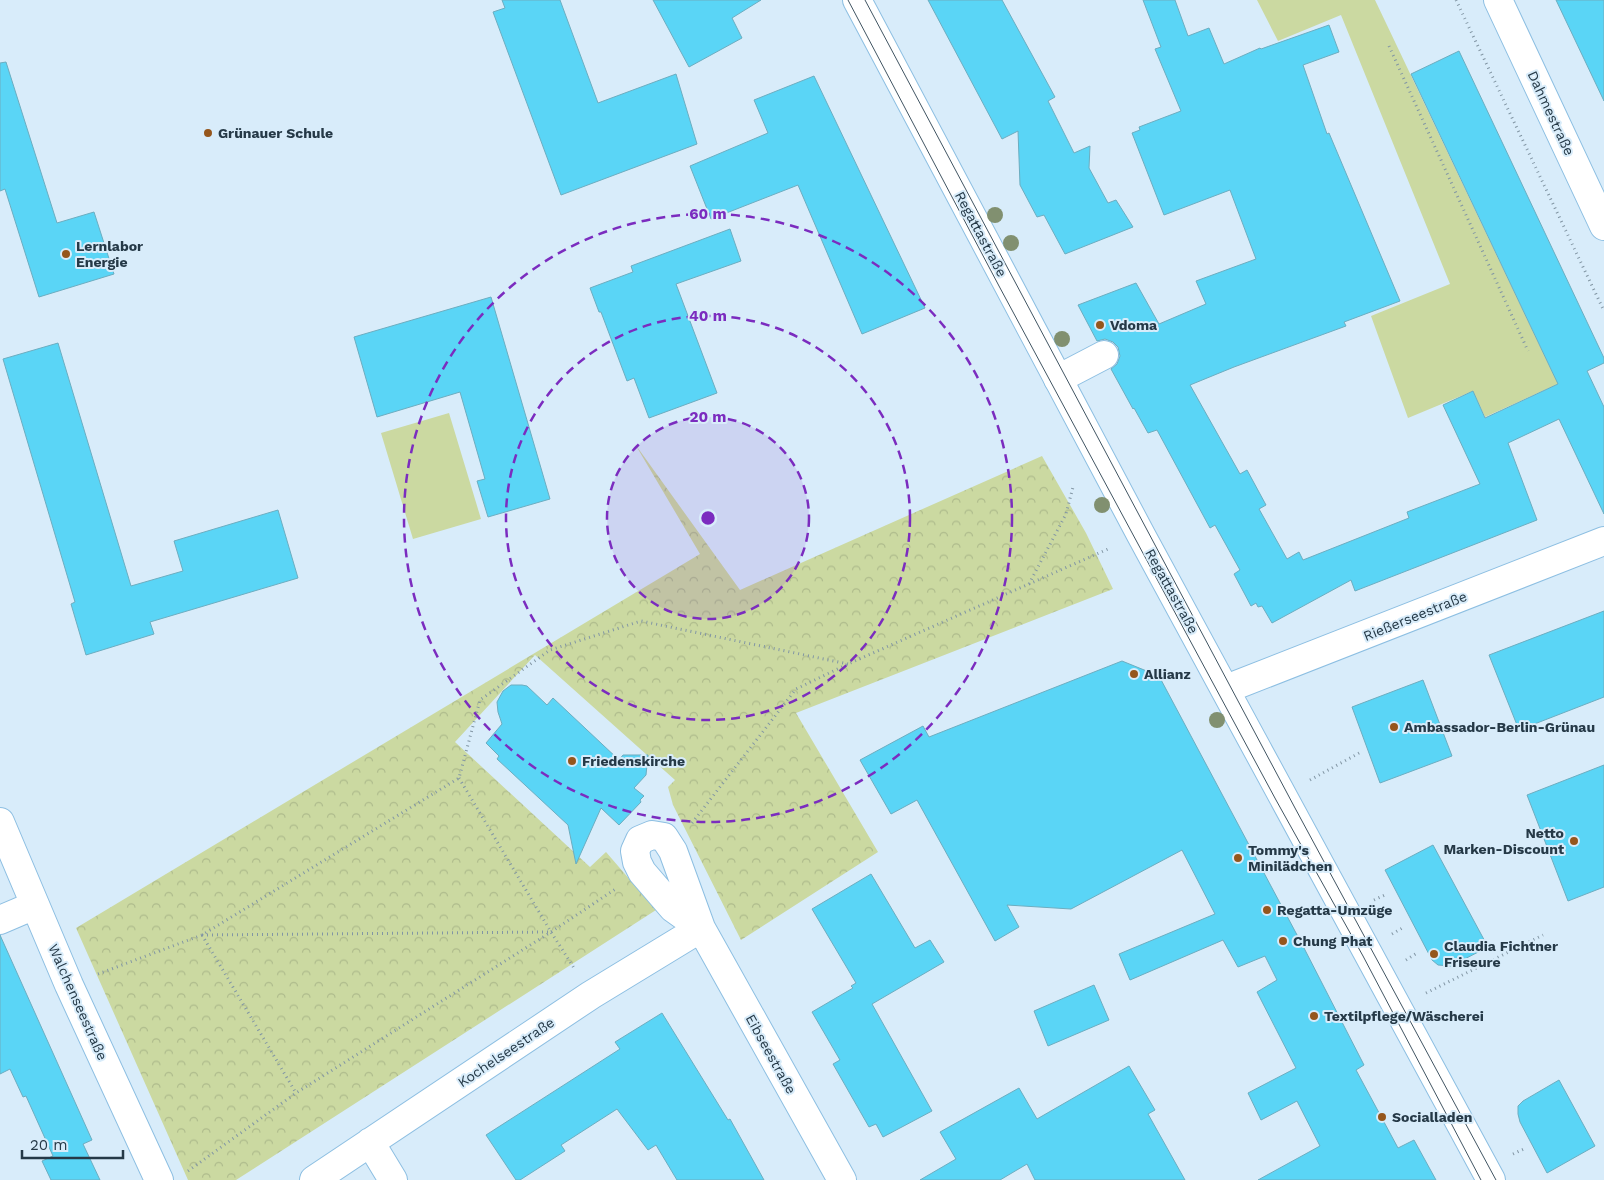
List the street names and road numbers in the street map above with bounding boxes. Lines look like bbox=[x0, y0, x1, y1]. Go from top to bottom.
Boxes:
street label: Dahmestraße bbox=[1524, 68, 1578, 158]
street label: Regattastraße bbox=[952, 189, 1010, 279]
street label: Regattastraße bbox=[1142, 546, 1202, 636]
street label: Rießerseestraße bbox=[1361, 588, 1469, 644]
street label: Walchenseestraße bbox=[45, 942, 111, 1062]
street label: Eibseestraße bbox=[743, 1011, 799, 1097]
street label: Kochelseestraße bbox=[455, 1014, 557, 1090]

